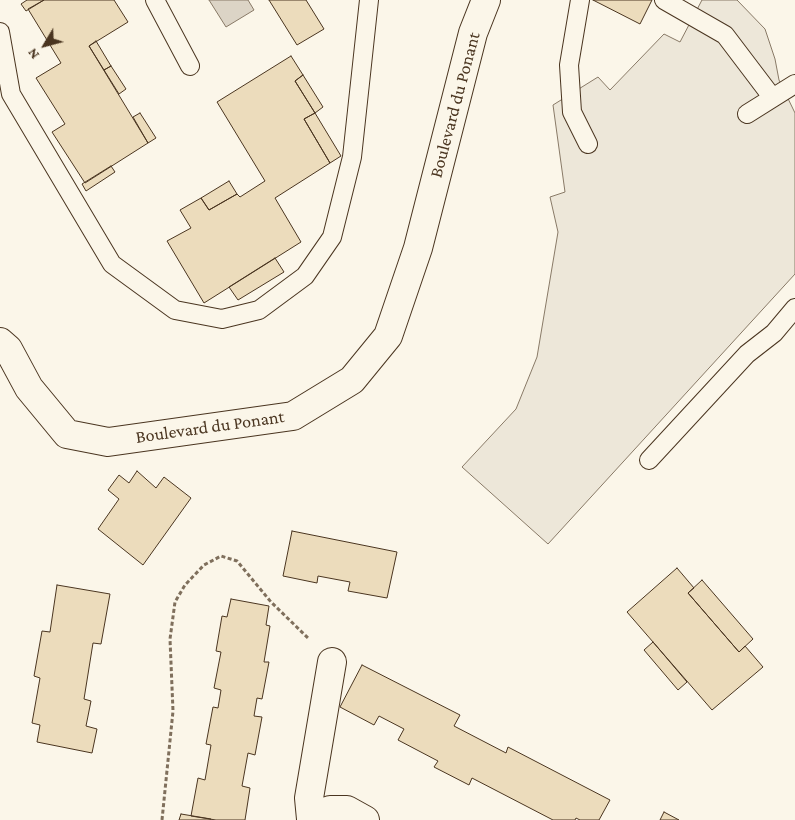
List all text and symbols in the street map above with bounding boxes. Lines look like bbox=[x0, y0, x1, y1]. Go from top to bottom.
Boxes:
north arrow bbox=[20, 20, 70, 70]
street label: Boulevard du Ponant bbox=[425, 30, 485, 180]
text: N bbox=[24, 45, 42, 63]
street label: Boulevard du Ponant bbox=[134, 406, 286, 448]

